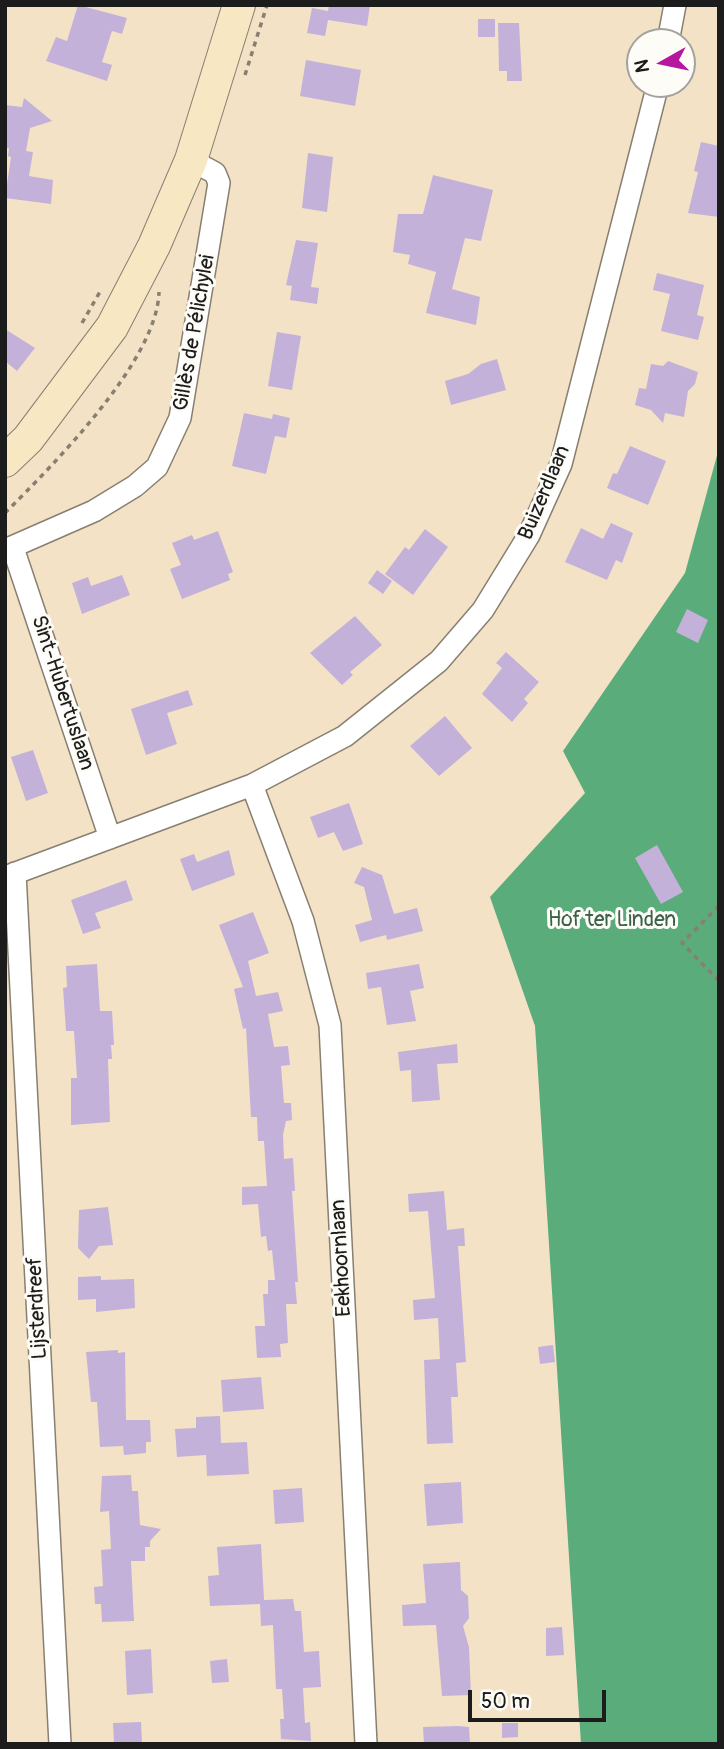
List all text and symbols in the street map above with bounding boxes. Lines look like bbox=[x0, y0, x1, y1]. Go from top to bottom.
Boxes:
north arrow bbox=[626, 28, 696, 98]
text: N bbox=[629, 58, 655, 74]
street label: Gillès de Pélichylei bbox=[169, 253, 221, 413]
street label: Buizerdlaan bbox=[514, 442, 576, 544]
street label: Sint-Hubertuslaan bbox=[25, 613, 99, 773]
park label: Hof ter Linden bbox=[548, 908, 676, 934]
street label: Eekhoornlaan bbox=[326, 1199, 358, 1317]
street label: Lijsterdreef bbox=[23, 1256, 53, 1360]
scale bar bbox=[472, 1676, 610, 1720]
text: 50 m bbox=[481, 1688, 530, 1715]

